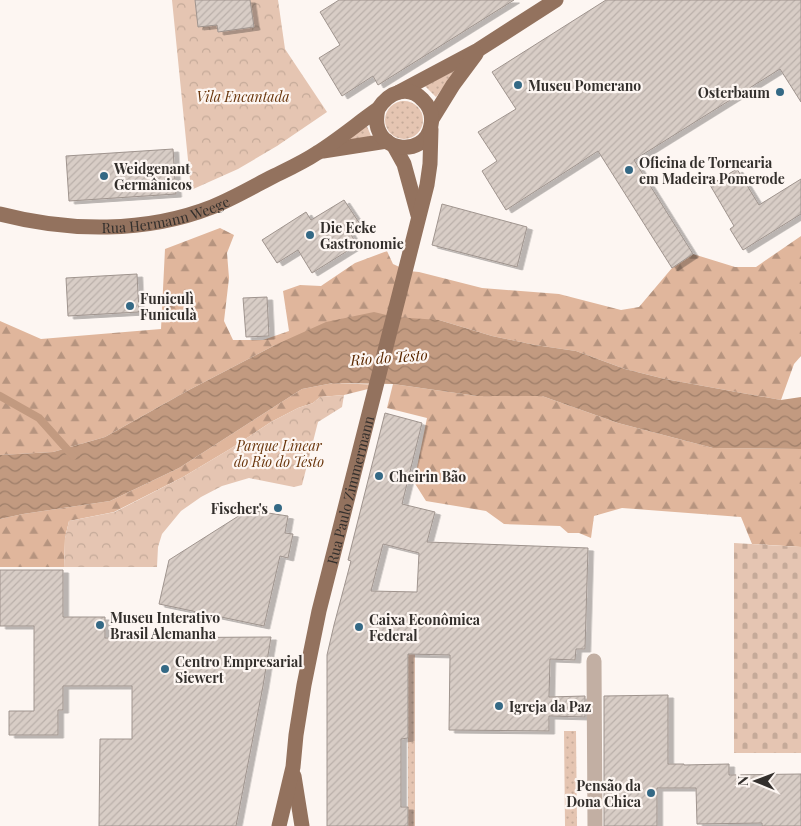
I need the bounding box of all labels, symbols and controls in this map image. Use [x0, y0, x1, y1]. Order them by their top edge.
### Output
place label: Museu Pomerano [528, 76, 641, 95]
marker: Museu Pomerano [512, 79, 524, 91]
place label: Osterbaum [698, 83, 770, 102]
marker: Osterbaum [774, 86, 786, 98]
park label: Vila Encantada [196, 87, 290, 106]
place label: Oficina de Tornearia em Madeira Pomerode [639, 153, 785, 188]
place label: Weidgenant Germânicos [113, 159, 192, 194]
marker: Oficina de Tornearia em Madeira Pomerode [623, 164, 635, 176]
marker: Weidgenant Germânicos [98, 170, 110, 182]
street label: Rua Hermann Weege [101, 191, 232, 237]
place label: Die Ecke Gastronomie [320, 218, 404, 253]
marker: Die Ecke Gastronomie [304, 229, 316, 241]
place label: Funiculì Funiculà [140, 289, 198, 324]
marker: Funiculì Funiculà [124, 300, 136, 312]
water label: Rio do Testo [349, 344, 428, 370]
street label: Rua Paulo Zimmermann [322, 413, 378, 566]
park label: Parque Linear do Rio do Testo [234, 436, 324, 471]
place label: Cheirin Bão [389, 467, 466, 486]
marker: Cheirin Bão [373, 470, 385, 482]
place label: Fischer's [211, 499, 268, 518]
marker: Fischer's [272, 502, 284, 514]
place label: Museu Interativo Brasil Alemanha [110, 608, 220, 643]
place label: Caixa Econômica Federal [369, 610, 481, 645]
marker: Museu Interativo Brasil Alemanha [94, 619, 106, 631]
marker: Caixa Econômica Federal [353, 621, 365, 633]
place label: Centro Empresarial Siewert [175, 652, 303, 687]
marker: Centro Empresarial Siewert [159, 663, 171, 675]
place label: Igreja da Paz [509, 697, 592, 716]
marker: Igreja da Paz [493, 700, 505, 712]
north arrow [731, 756, 781, 806]
place label: Pensão da Dona Chica [566, 776, 642, 811]
text: N [733, 776, 752, 786]
marker: Pensão da Dona Chica [645, 787, 657, 799]

